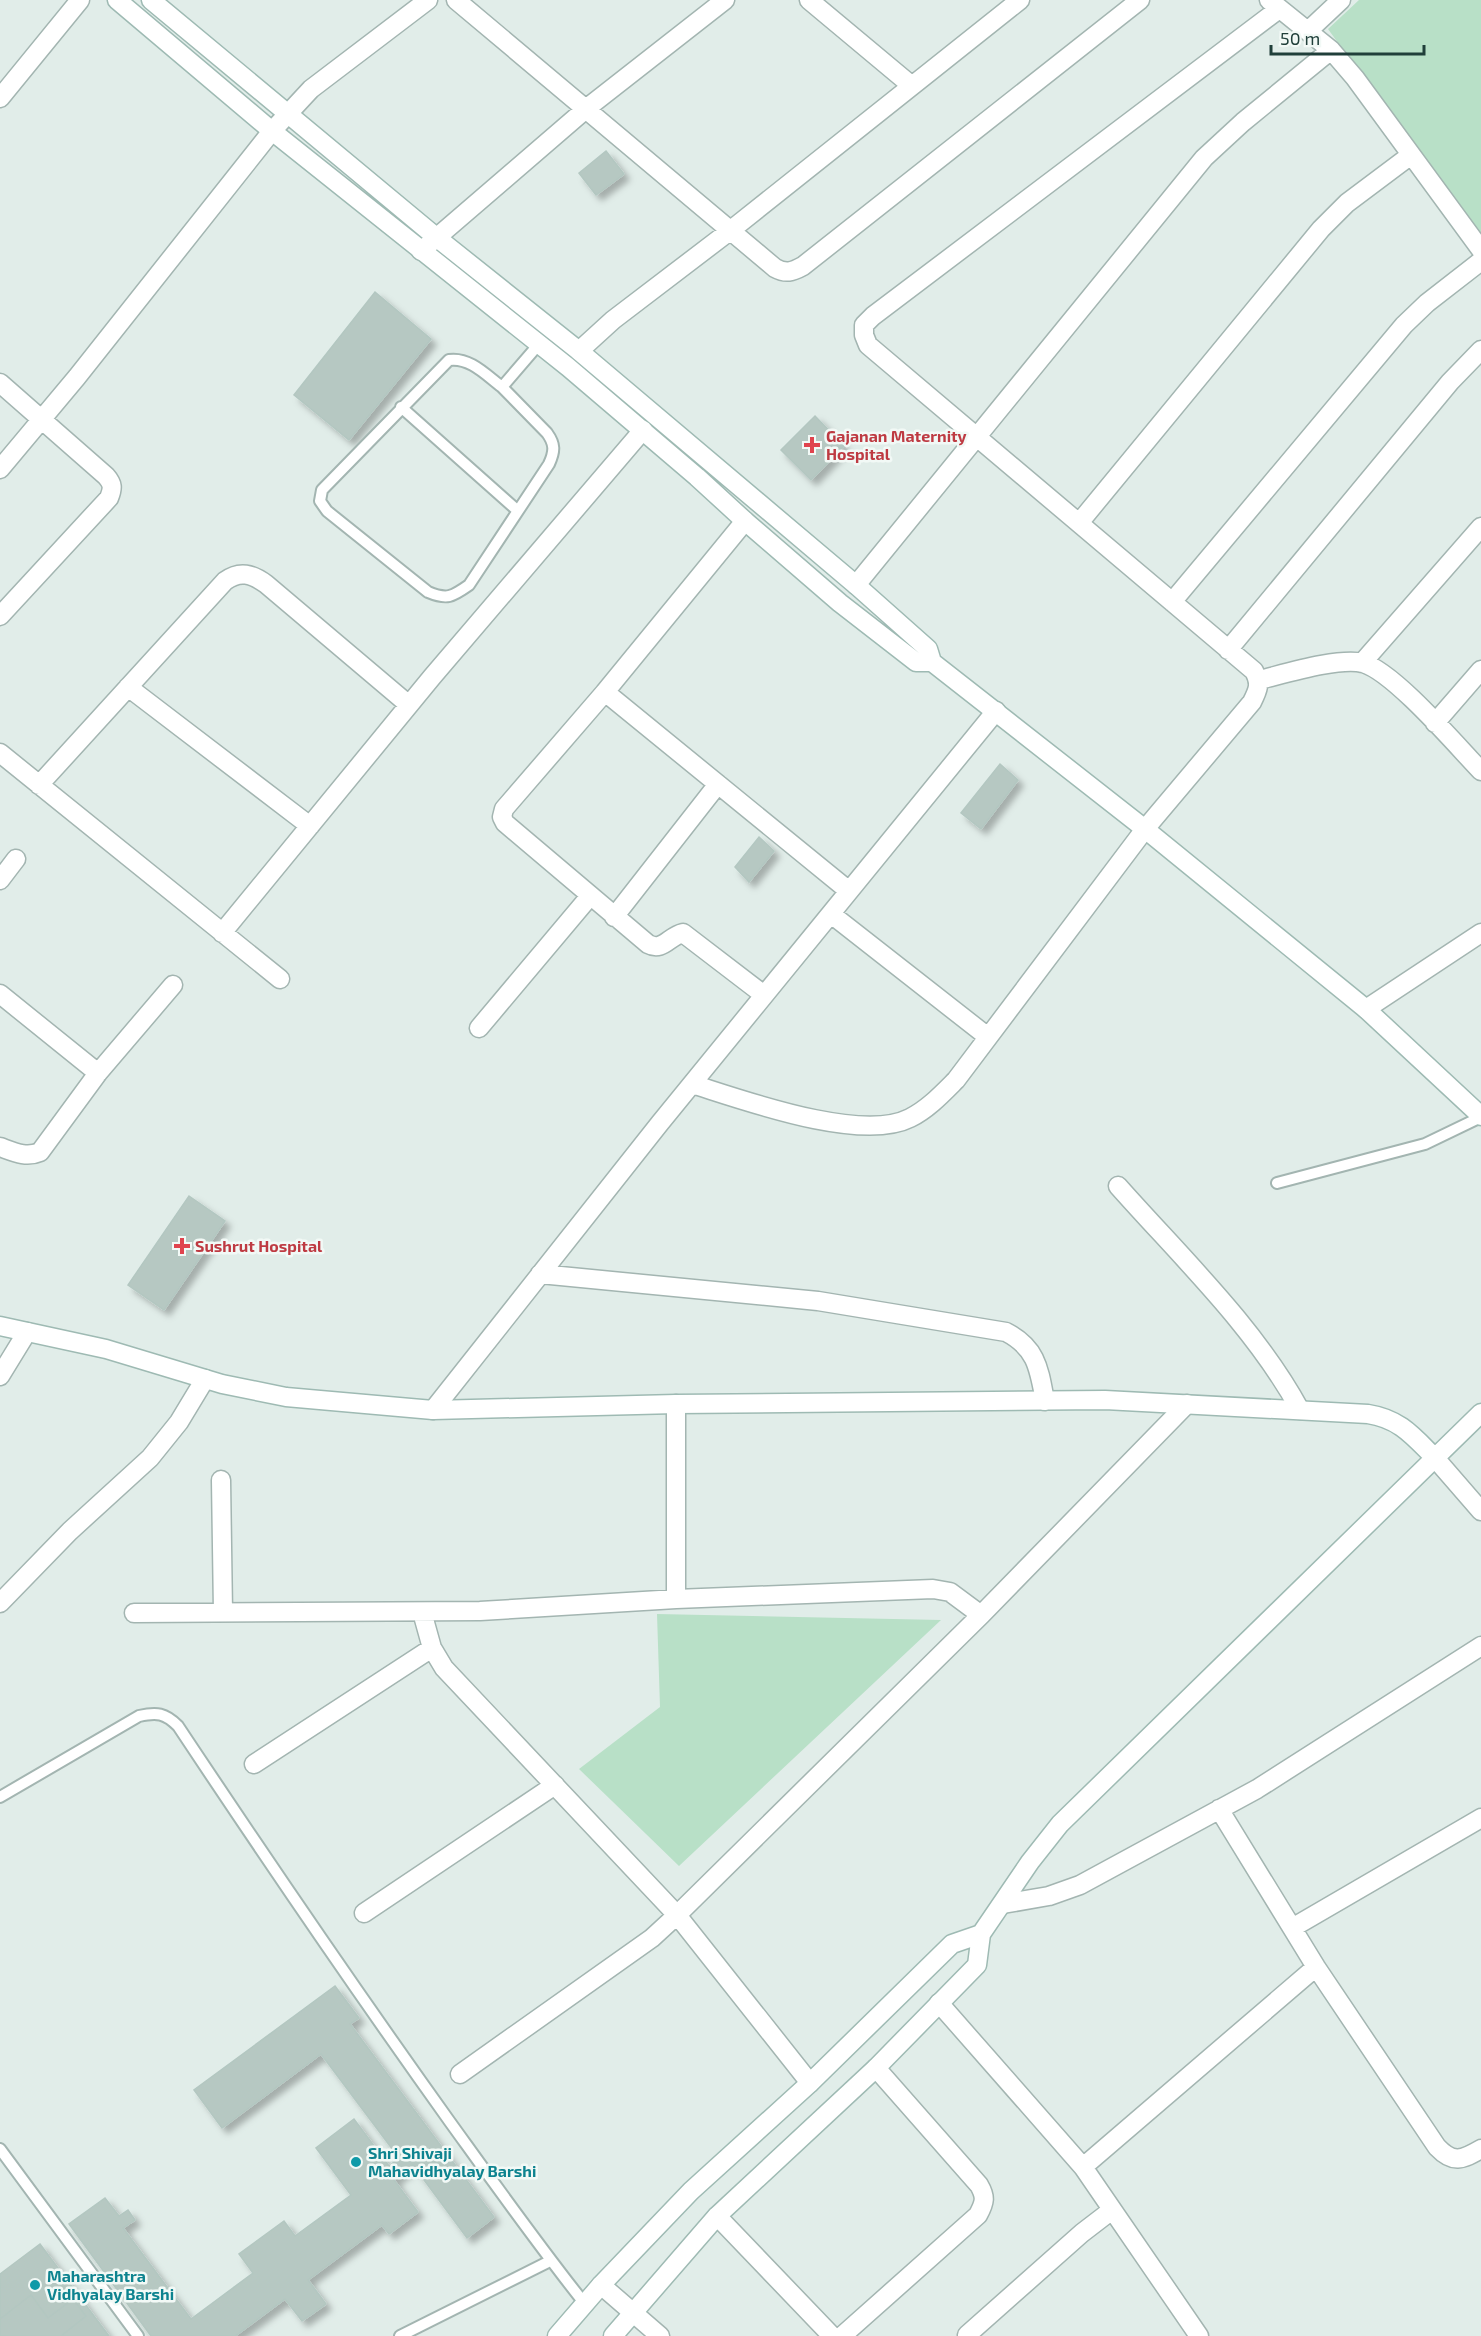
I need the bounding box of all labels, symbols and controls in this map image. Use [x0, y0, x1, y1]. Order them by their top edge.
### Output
scale bar [1271, 18, 1424, 56]
text: 50 m [1280, 27, 1320, 49]
place label: Gajanan Maternity Hospital [826, 426, 967, 463]
marker: Gajanan Maternity Hospital [803, 436, 821, 454]
place label: Sushrut Hospital [195, 1236, 323, 1255]
marker: Sushrut Hospital [173, 1237, 191, 1255]
place label: Shri Shivaji Mahavidhyalay Barshi [368, 2143, 536, 2181]
marker: Shri Shivaji Mahavidhyalay Barshi [349, 2155, 363, 2169]
place label: Maharashtra Vidhyalay Barshi [47, 2266, 174, 2304]
marker: Maharashtra Vidhyalay Barshi [28, 2278, 42, 2292]

